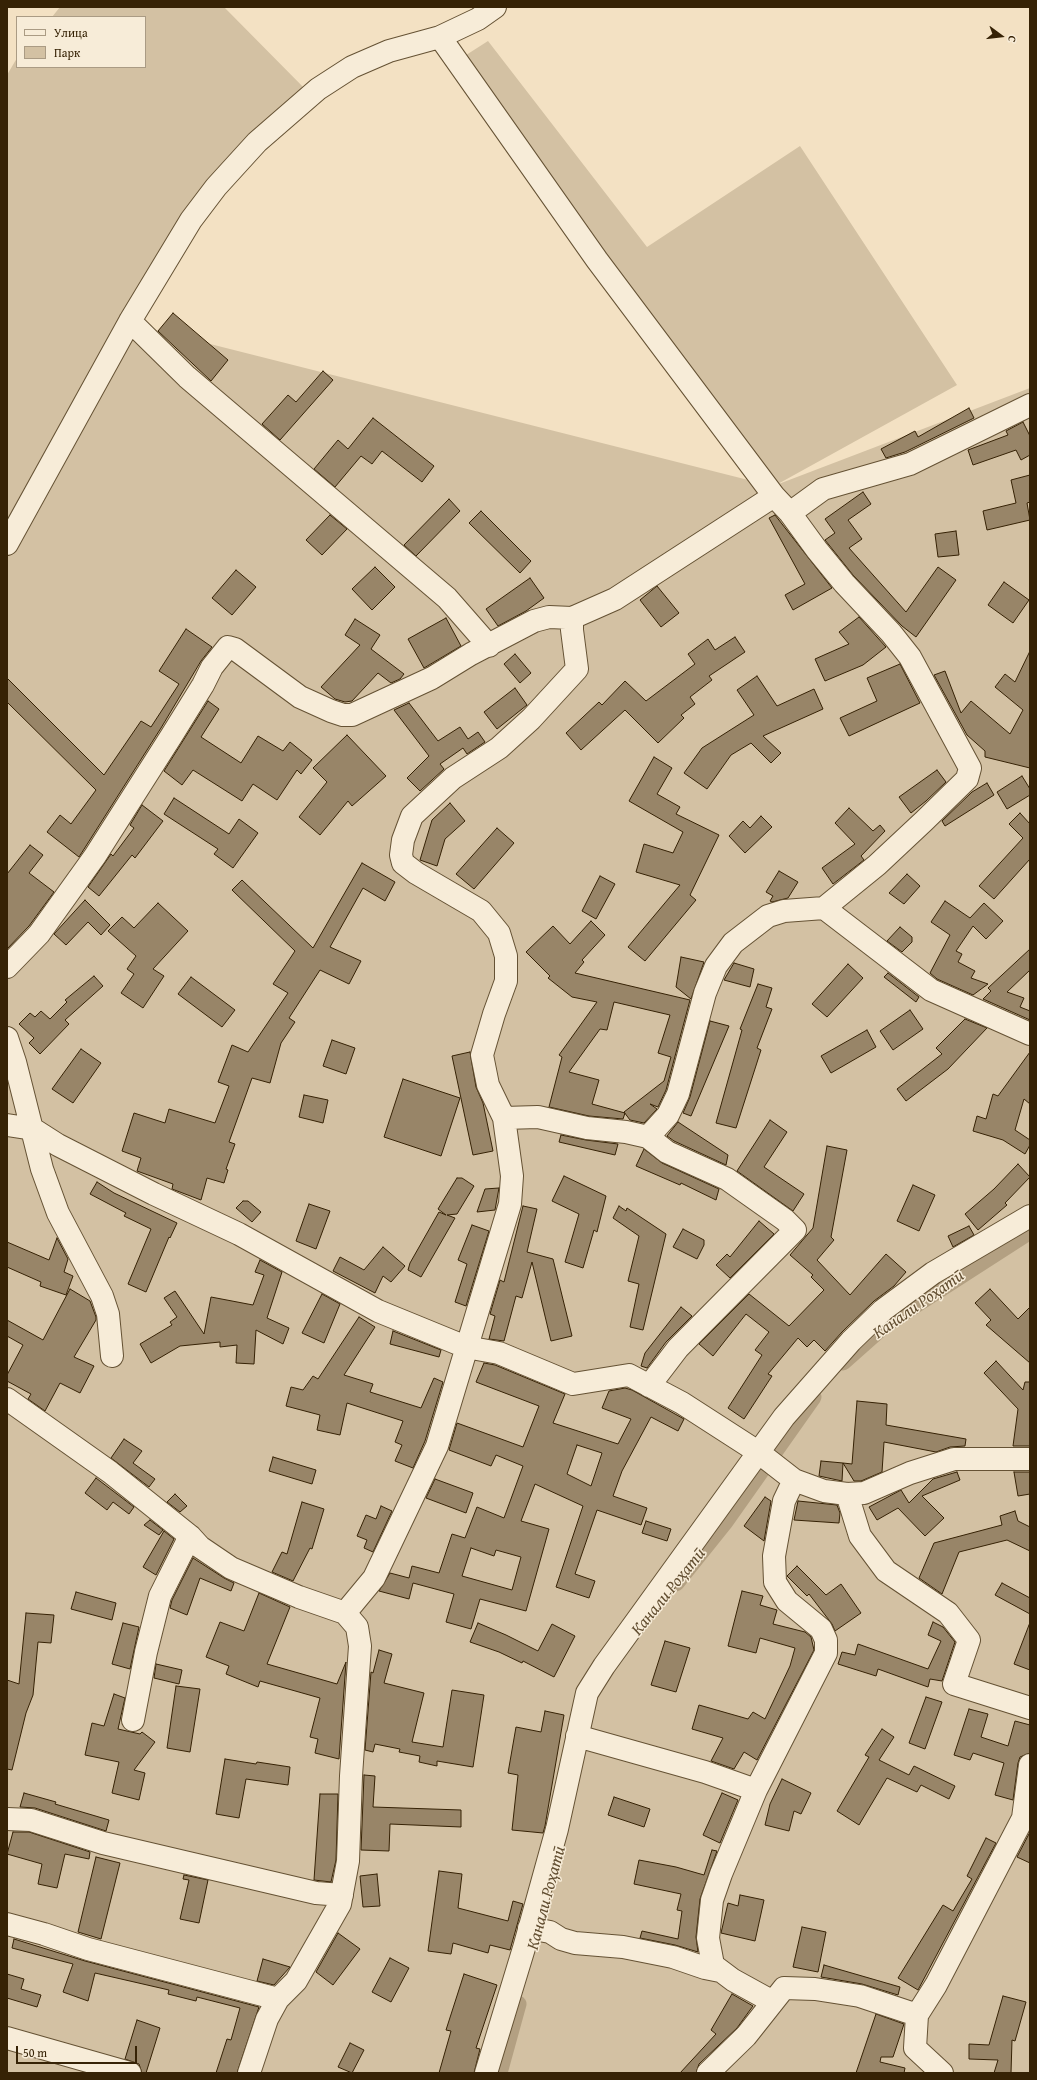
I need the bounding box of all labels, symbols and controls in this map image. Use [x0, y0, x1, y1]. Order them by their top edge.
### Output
legend [16, 16, 146, 68]
north arrow [981, 16, 1021, 56]
text: Улица [54, 24, 88, 41]
text: С [1004, 34, 1021, 44]
text: Парк [54, 44, 80, 61]
water label: Канали Роҳатӣ [869, 1266, 969, 1344]
water label: Канали Роҳатӣ [627, 1544, 711, 1640]
water label: Канали Роҳатӣ [523, 1844, 571, 1952]
scale bar [18, 2038, 139, 2064]
text: 50 m [23, 2044, 47, 2061]

